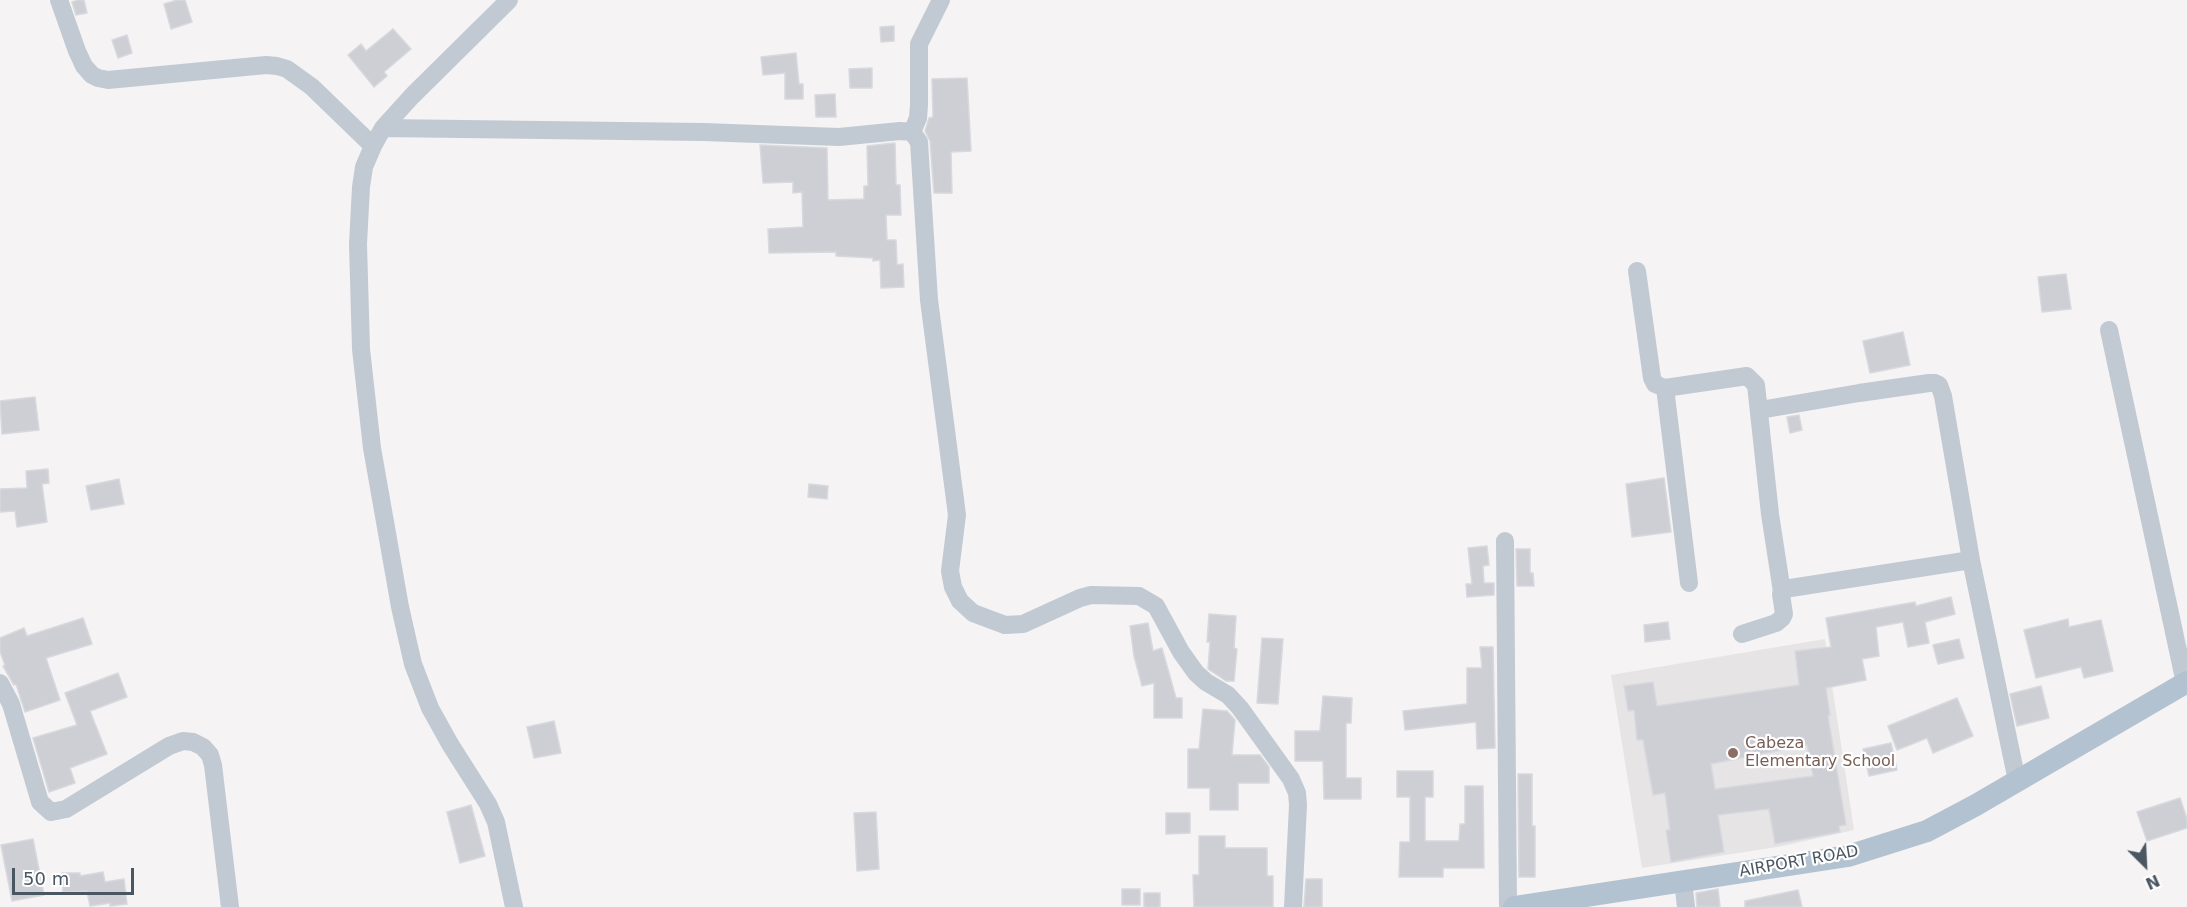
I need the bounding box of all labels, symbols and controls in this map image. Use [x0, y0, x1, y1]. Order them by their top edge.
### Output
place label: Cabeza Elementary School [1745, 734, 1895, 772]
marker: Cabeza Elementary School [1726, 746, 1740, 760]
north arrow [2115, 835, 2175, 895]
street label: AIRPORT ROAD [1738, 842, 1860, 882]
scale bar [15, 856, 136, 894]
text: 50 m [23, 868, 69, 889]
text: N [2143, 870, 2163, 893]

